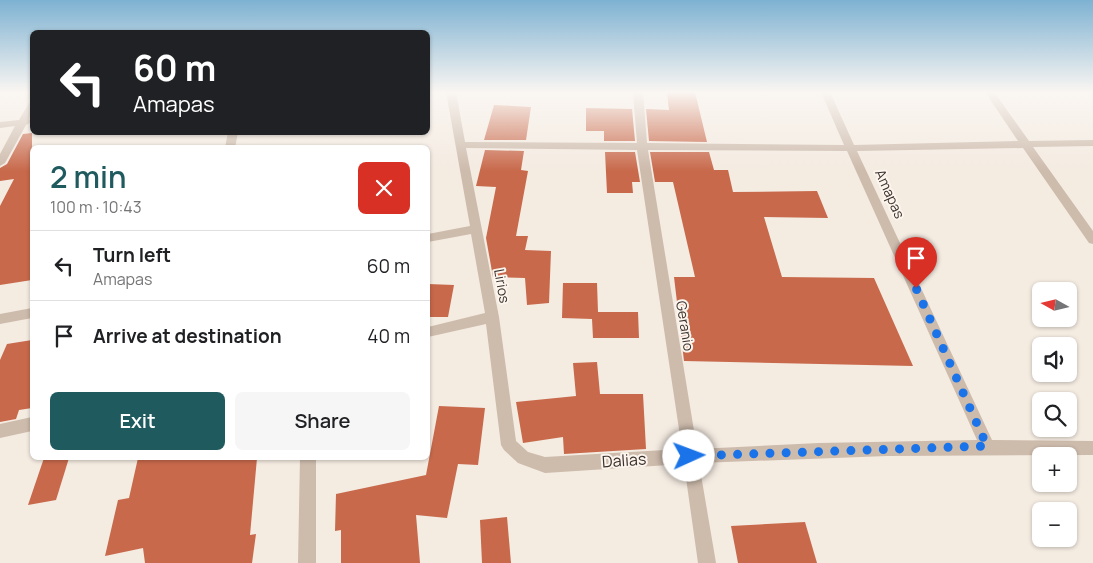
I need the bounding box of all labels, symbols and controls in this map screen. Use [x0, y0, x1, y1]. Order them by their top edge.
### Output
text: 60 m [133, 44, 216, 92]
icon: left [50, 50, 115, 115]
text: Amapas [133, 89, 215, 119]
text: 2 min [50, 156, 126, 197]
button: close [358, 162, 410, 214]
street label: Amapas [871, 166, 910, 221]
text: 100 m · 10:43 [50, 196, 142, 218]
pin [895, 237, 937, 288]
text: Turn left [93, 242, 171, 268]
icon: arrive [902, 244, 930, 272]
icon: left [50, 252, 78, 280]
text: 60 m [367, 253, 410, 279]
street label: Lirios [490, 267, 515, 304]
text: Amapas [93, 268, 152, 290]
north arrow [1032, 282, 1078, 328]
map controls [1032, 282, 1077, 547]
street label: Geranio [672, 300, 699, 352]
icon: arrive [50, 322, 78, 350]
text: Arrive at destination [93, 323, 282, 349]
text: 40 m [367, 323, 410, 349]
button: sound [1032, 337, 1077, 382]
button: Exit [50, 392, 225, 450]
button: Share [235, 392, 410, 450]
button: search [1032, 392, 1077, 437]
position arrow [662, 429, 714, 481]
street label: Dalias [601, 447, 647, 473]
button: + [1032, 447, 1077, 492]
button: − [1032, 502, 1077, 547]

